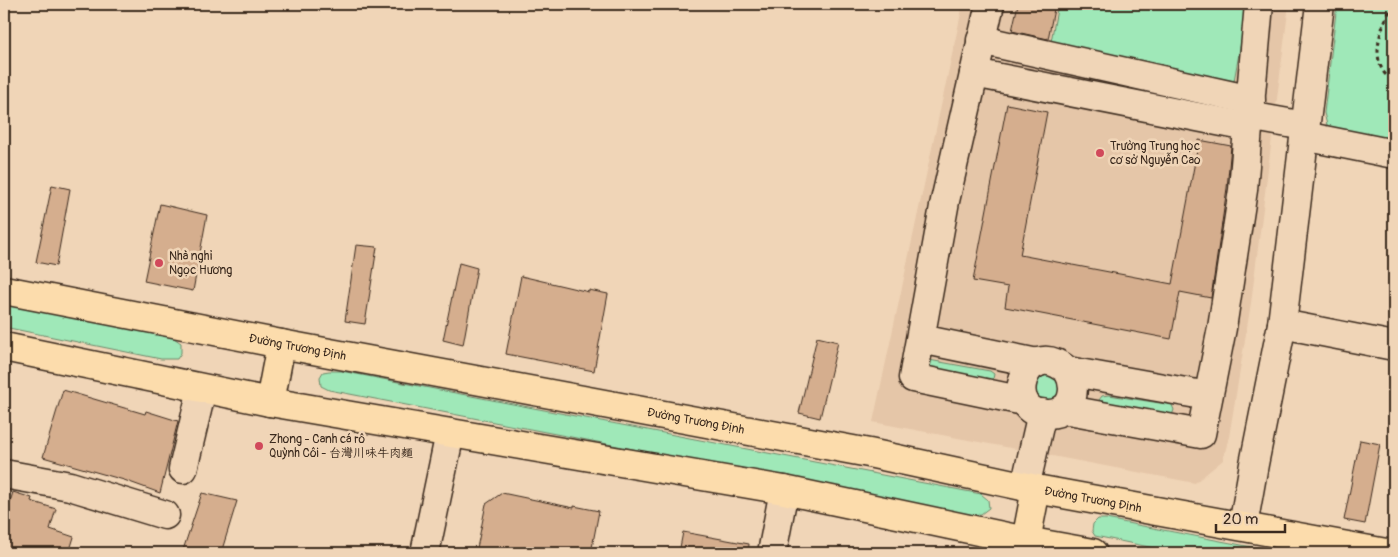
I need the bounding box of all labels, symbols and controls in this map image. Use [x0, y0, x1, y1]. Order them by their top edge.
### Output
place label: Trường Trung học cơ sở Nguyễn Cao [1110, 139, 1201, 168]
marker: Trường Trung học cơ sở Nguyễn Cao [1094, 147, 1106, 159]
place label: Nhà nghỉ Ngọc Hương [169, 249, 232, 278]
marker: Nhà nghỉ Ngọc Hương [153, 257, 165, 269]
street label: Đường Trương Định [247, 331, 348, 364]
street label: Đường Trương Định [646, 405, 746, 438]
place label: Zhong - Canh cá rô Quỳnh Côi - 台灣川味牛肉麵 [269, 432, 413, 461]
marker: Zhong - Canh cá rô Quỳnh Côi - 台灣川味牛肉麵 [253, 440, 265, 452]
street label: Đường Trương Định [1043, 484, 1143, 516]
scale bar [1216, 502, 1284, 534]
text: 20 m [1223, 510, 1258, 529]

